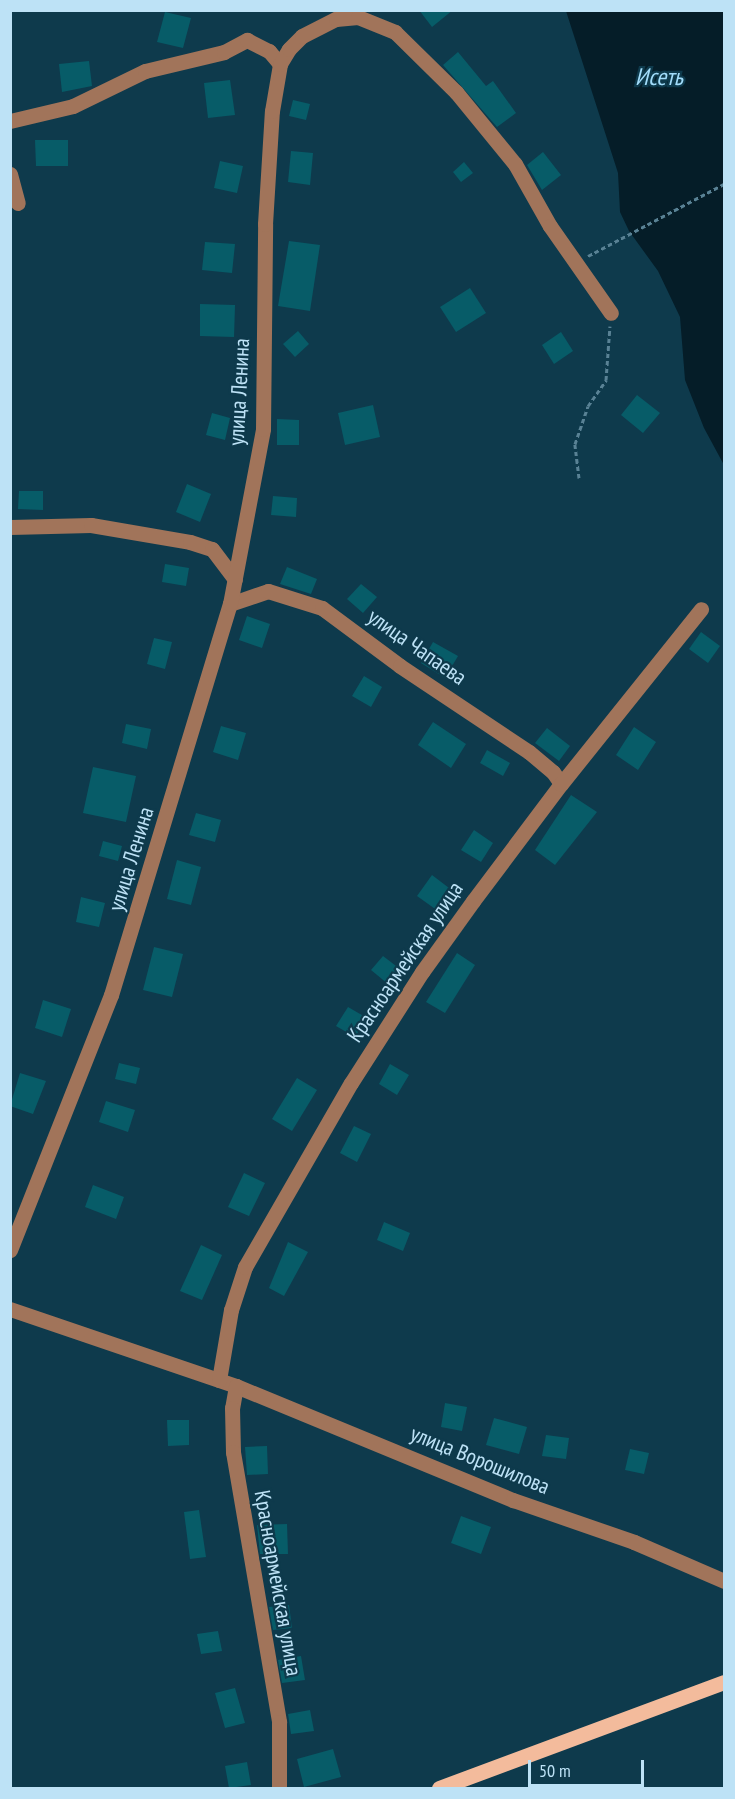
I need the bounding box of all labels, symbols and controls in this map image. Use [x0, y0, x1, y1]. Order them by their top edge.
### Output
water label: Исеть [635, 63, 683, 91]
street label: улица Ленина [223, 338, 255, 446]
street label: улица Чапаева [363, 603, 471, 691]
street label: улица Ленина [103, 804, 159, 914]
street label: Красноармейская улица [341, 877, 469, 1047]
street label: улица Ворошилова [407, 1420, 553, 1500]
street label: Красноармейская улица [249, 1488, 307, 1678]
scale bar [531, 1748, 646, 1786]
text: 50 m [539, 1759, 571, 1782]

